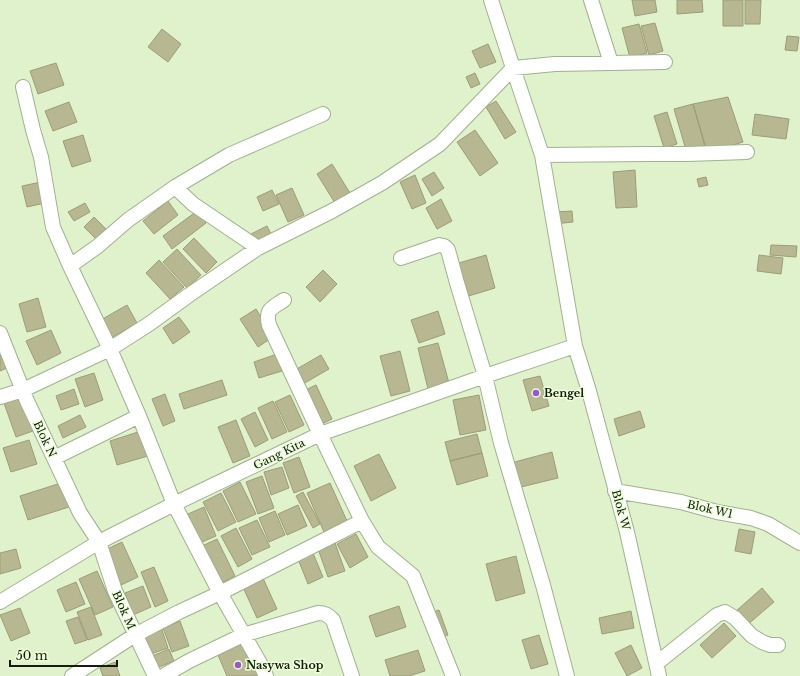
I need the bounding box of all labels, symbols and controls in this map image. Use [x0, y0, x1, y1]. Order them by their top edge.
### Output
place label: Bengel [544, 386, 584, 400]
marker: Bengel [531, 388, 541, 398]
street label: Blok N [30, 418, 60, 460]
street label: Gang Kita [251, 435, 308, 472]
street label: Blok W [609, 488, 633, 533]
street label: Blok W1 [686, 497, 734, 521]
street label: Blok M [109, 588, 139, 632]
scale bar [10, 642, 117, 668]
text: 50 m [16, 648, 48, 663]
place label: Nasywa Shop [246, 658, 324, 672]
marker: Nasywa Shop [233, 660, 243, 670]

